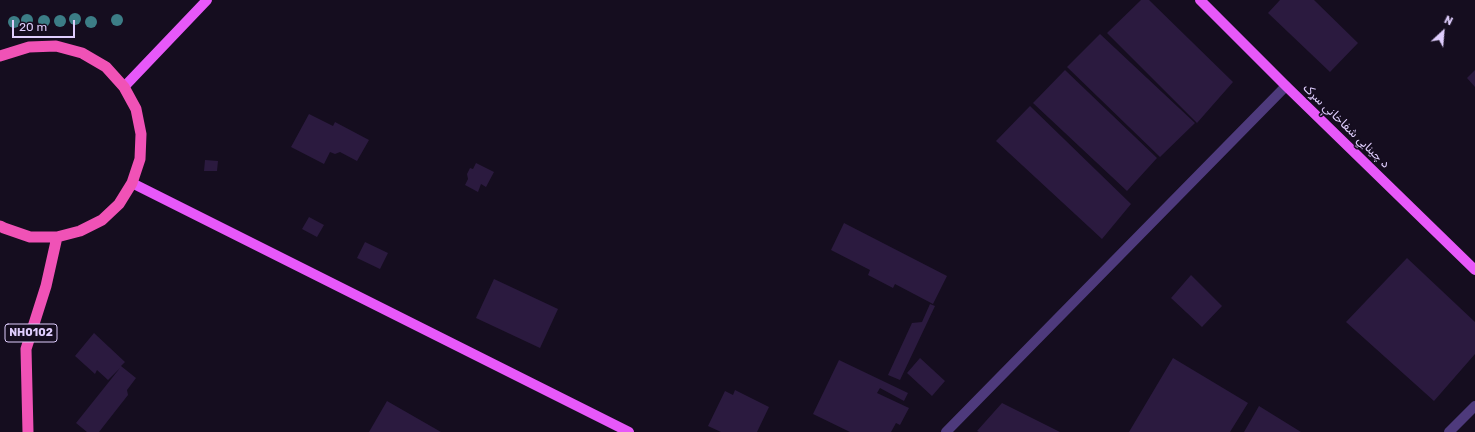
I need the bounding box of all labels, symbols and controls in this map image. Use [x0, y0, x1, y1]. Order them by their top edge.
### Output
scale bar [14, 12, 77, 38]
north arrow [1423, 12, 1463, 52]
text: N [1442, 13, 1455, 28]
text: 20 m [19, 20, 47, 34]
street label: د چينايي شفاخانې سړک [1300, 81, 1392, 171]
road number: NH0102 [5, 324, 57, 342]

